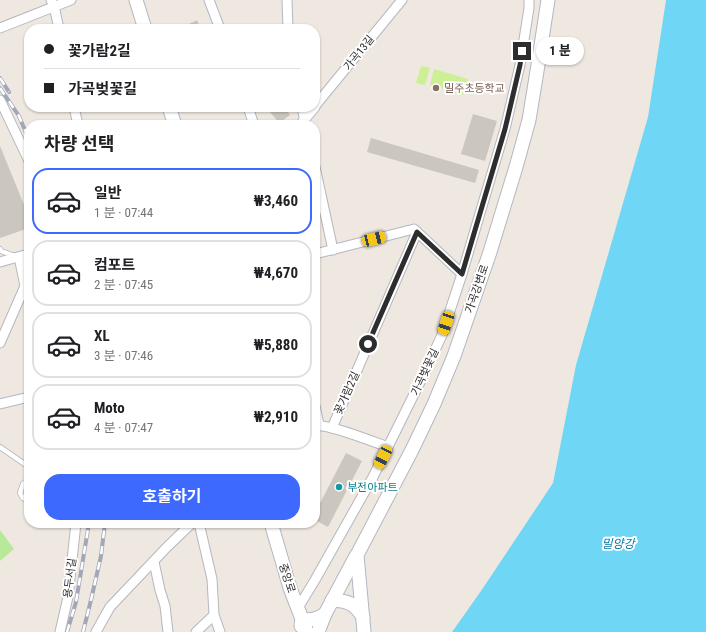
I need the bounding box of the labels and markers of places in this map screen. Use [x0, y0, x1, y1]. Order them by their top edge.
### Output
place label: 밀주초등학교 [444, 82, 505, 95]
marker: 밀주초등학교 [431, 83, 441, 93]
place label: 부전아파트 [347, 481, 398, 494]
marker: 부전아파트 [334, 482, 344, 492]

